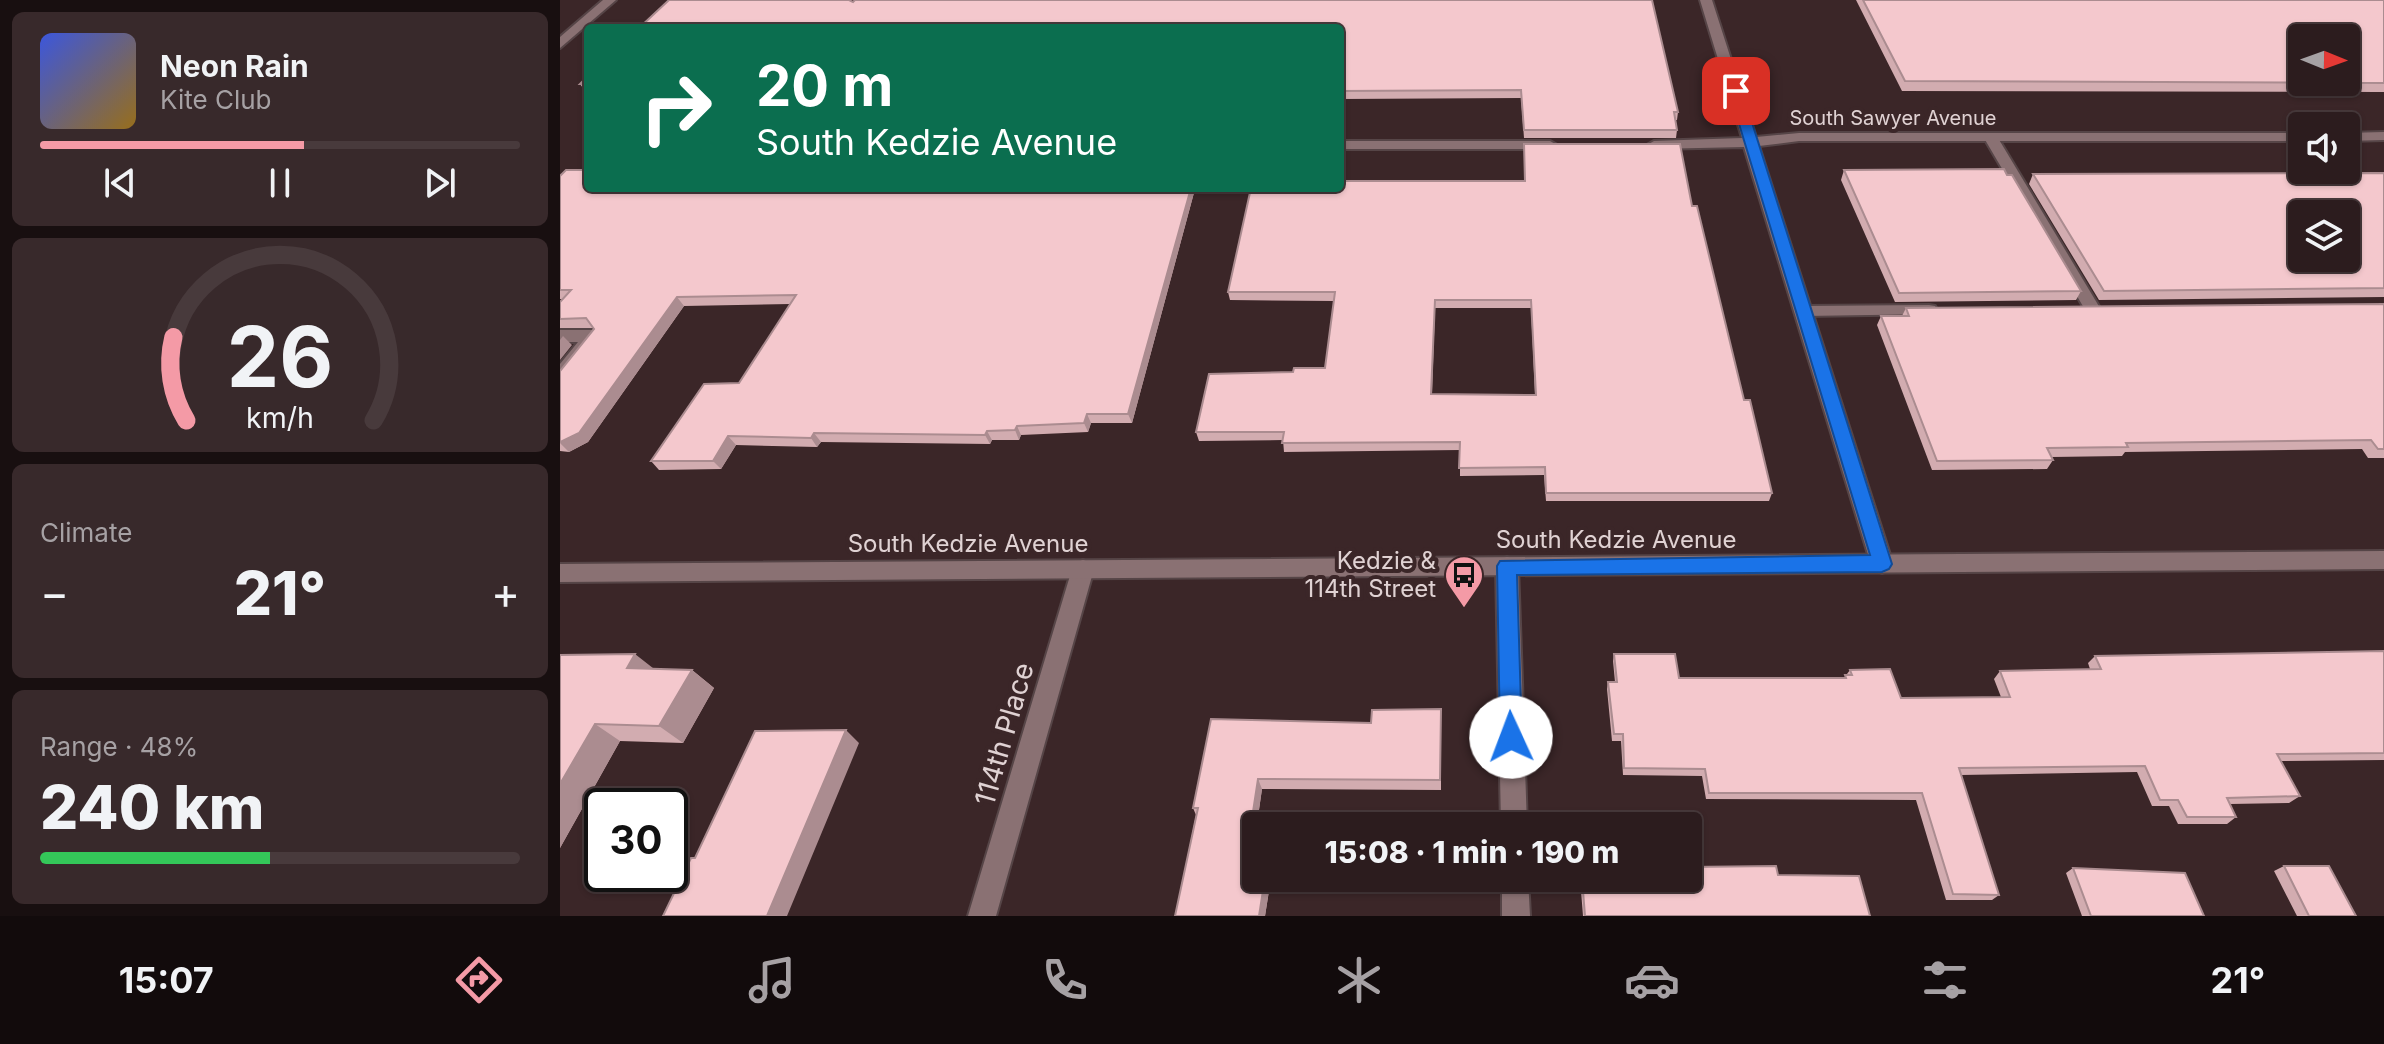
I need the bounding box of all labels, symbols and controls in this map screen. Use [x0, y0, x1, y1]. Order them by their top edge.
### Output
north arrow [2288, 24, 2360, 96]
map controls [2288, 24, 2360, 272]
text: Neon Rain [160, 48, 309, 84]
text: 20 m [756, 52, 893, 120]
icon: right [624, 56, 728, 160]
pin [1702, 57, 1770, 125]
icon: arrive [1714, 69, 1758, 113]
text: Kite Club [160, 84, 271, 115]
street label: South Sawyer Avenue [1790, 106, 1997, 130]
button: sound [2288, 112, 2360, 184]
text: South Kedzie Avenue [756, 120, 1117, 164]
icon: previous [98, 161, 142, 205]
icon: pause [258, 161, 302, 205]
icon: next [418, 161, 462, 205]
button: layers [2288, 200, 2360, 272]
text: 26 [227, 306, 333, 407]
text: km/h [246, 400, 314, 435]
text: Climate [40, 517, 132, 548]
street label: South Kedzie Avenue [1496, 525, 1736, 554]
street label: South Kedzie Avenue [848, 529, 1088, 558]
place label: Kedzie & 114th Street [1304, 546, 1437, 603]
bus stop icon: Kedzie & 114th Street [1443, 554, 1485, 609]
text: 21° [234, 557, 326, 629]
text: − [40, 566, 69, 620]
text: + [491, 566, 520, 620]
street label: 114th Place [967, 659, 1041, 809]
position arrow [1469, 695, 1553, 779]
text: Range · 48% [40, 731, 198, 762]
text: 240 km [40, 771, 264, 843]
speed limit sign: 30 [584, 788, 688, 892]
text: 15:08 · 1 min · 190 m [1325, 834, 1619, 870]
icon: directions [451, 952, 507, 1008]
icon: music [744, 952, 800, 1008]
icon: phone [1037, 952, 1093, 1008]
icon: climate [1331, 952, 1387, 1008]
icon: car [1624, 952, 1680, 1008]
icon: filters [1917, 952, 1973, 1008]
text: 15:07 [119, 958, 214, 1002]
text: 21° [2211, 958, 2265, 1002]

